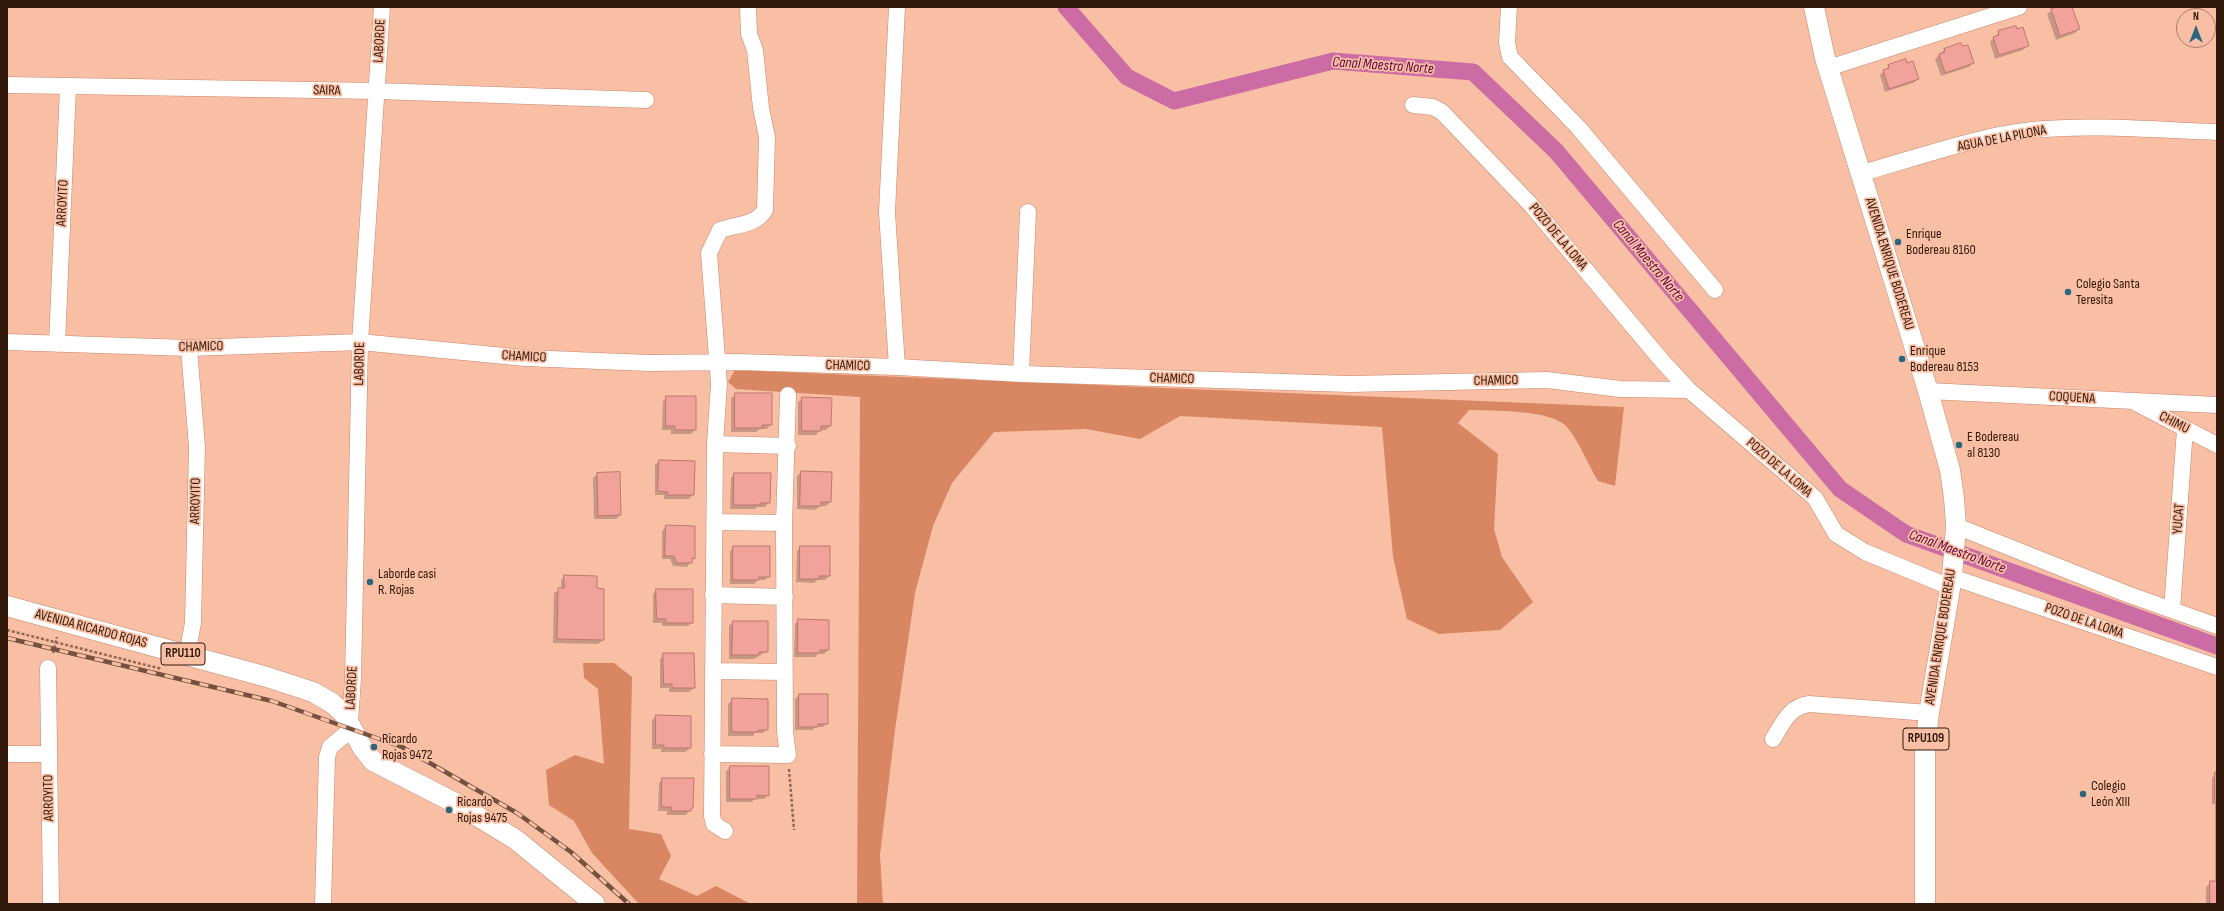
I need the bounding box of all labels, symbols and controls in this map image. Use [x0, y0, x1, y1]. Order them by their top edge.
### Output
north arrow [2176, 8, 2216, 48]
text: N [2193, 10, 2199, 23]
street label: LABORDE [370, 19, 390, 63]
water label: Canal Maestro Norte [1332, 53, 1434, 79]
street label: SAIRA [313, 82, 341, 100]
street label: AGUA DE LA PILONA [1956, 122, 2048, 156]
street label: ARROYITO [53, 179, 73, 227]
street label: AVENIDA ENRIQUE BODEREAU [1861, 196, 1917, 332]
street label: POZO DE LA LOMA [1525, 200, 1591, 274]
water label: Canal Maestro Norte [1608, 216, 1688, 306]
place label: Enrique Bodereau 8160 [1906, 226, 1976, 258]
marker: Enrique Bodereau 8160 [1893, 237, 1903, 247]
place label: Colegio Santa Teresita [2076, 276, 2140, 308]
marker: Colegio Santa Teresita [2063, 287, 2073, 297]
street label: CHAMICO [179, 338, 223, 356]
street label: LABORDE [351, 342, 369, 386]
place label: Enrique Bodereau 8153 [1910, 343, 1979, 376]
street label: CHAMICO [501, 347, 547, 367]
marker: Enrique Bodereau 8153 [1897, 354, 1907, 364]
street label: CHAMICO [826, 357, 870, 375]
street label: CHAMICO [1149, 370, 1195, 388]
street label: CHAMICO [1474, 372, 1518, 390]
street label: COQUENA [2048, 388, 2096, 408]
street label: CHIMU [2156, 408, 2192, 438]
place label: E Bodereau al 8130 [1967, 429, 2019, 462]
street label: POZO DE LA LOMA [1743, 435, 1815, 501]
marker: E Bodereau al 8130 [1954, 440, 1964, 450]
street label: ARROYITO [187, 478, 205, 524]
street label: YUCAT [2170, 503, 2188, 535]
water label: Canal Maestro Norte [1906, 526, 2008, 578]
place label: Laborde casi R. Rojas [378, 566, 436, 598]
street label: AVENIDA ENRIQUE BODEREAU [1922, 568, 1960, 706]
marker: Laborde casi R. Rojas [365, 577, 375, 587]
street label: POZO DE LA LOMA [2042, 600, 2126, 642]
street label: AVENIDA RICARDO ROJAS [33, 606, 149, 652]
road number: RPU110 [161, 643, 205, 665]
street label: LABORDE [342, 666, 362, 710]
road number: RPU109 [1903, 728, 1949, 750]
place label: Ricardo Rojas 9472 [382, 731, 433, 764]
marker: Ricardo Rojas 9472 [369, 742, 379, 752]
street label: ARROYITO [40, 775, 58, 821]
place label: Colegio León XIII [2091, 778, 2130, 810]
marker: Colegio León XIII [2078, 789, 2088, 799]
place label: Ricardo Rojas 9475 [457, 794, 507, 826]
marker: Ricardo Rojas 9475 [444, 805, 454, 815]

